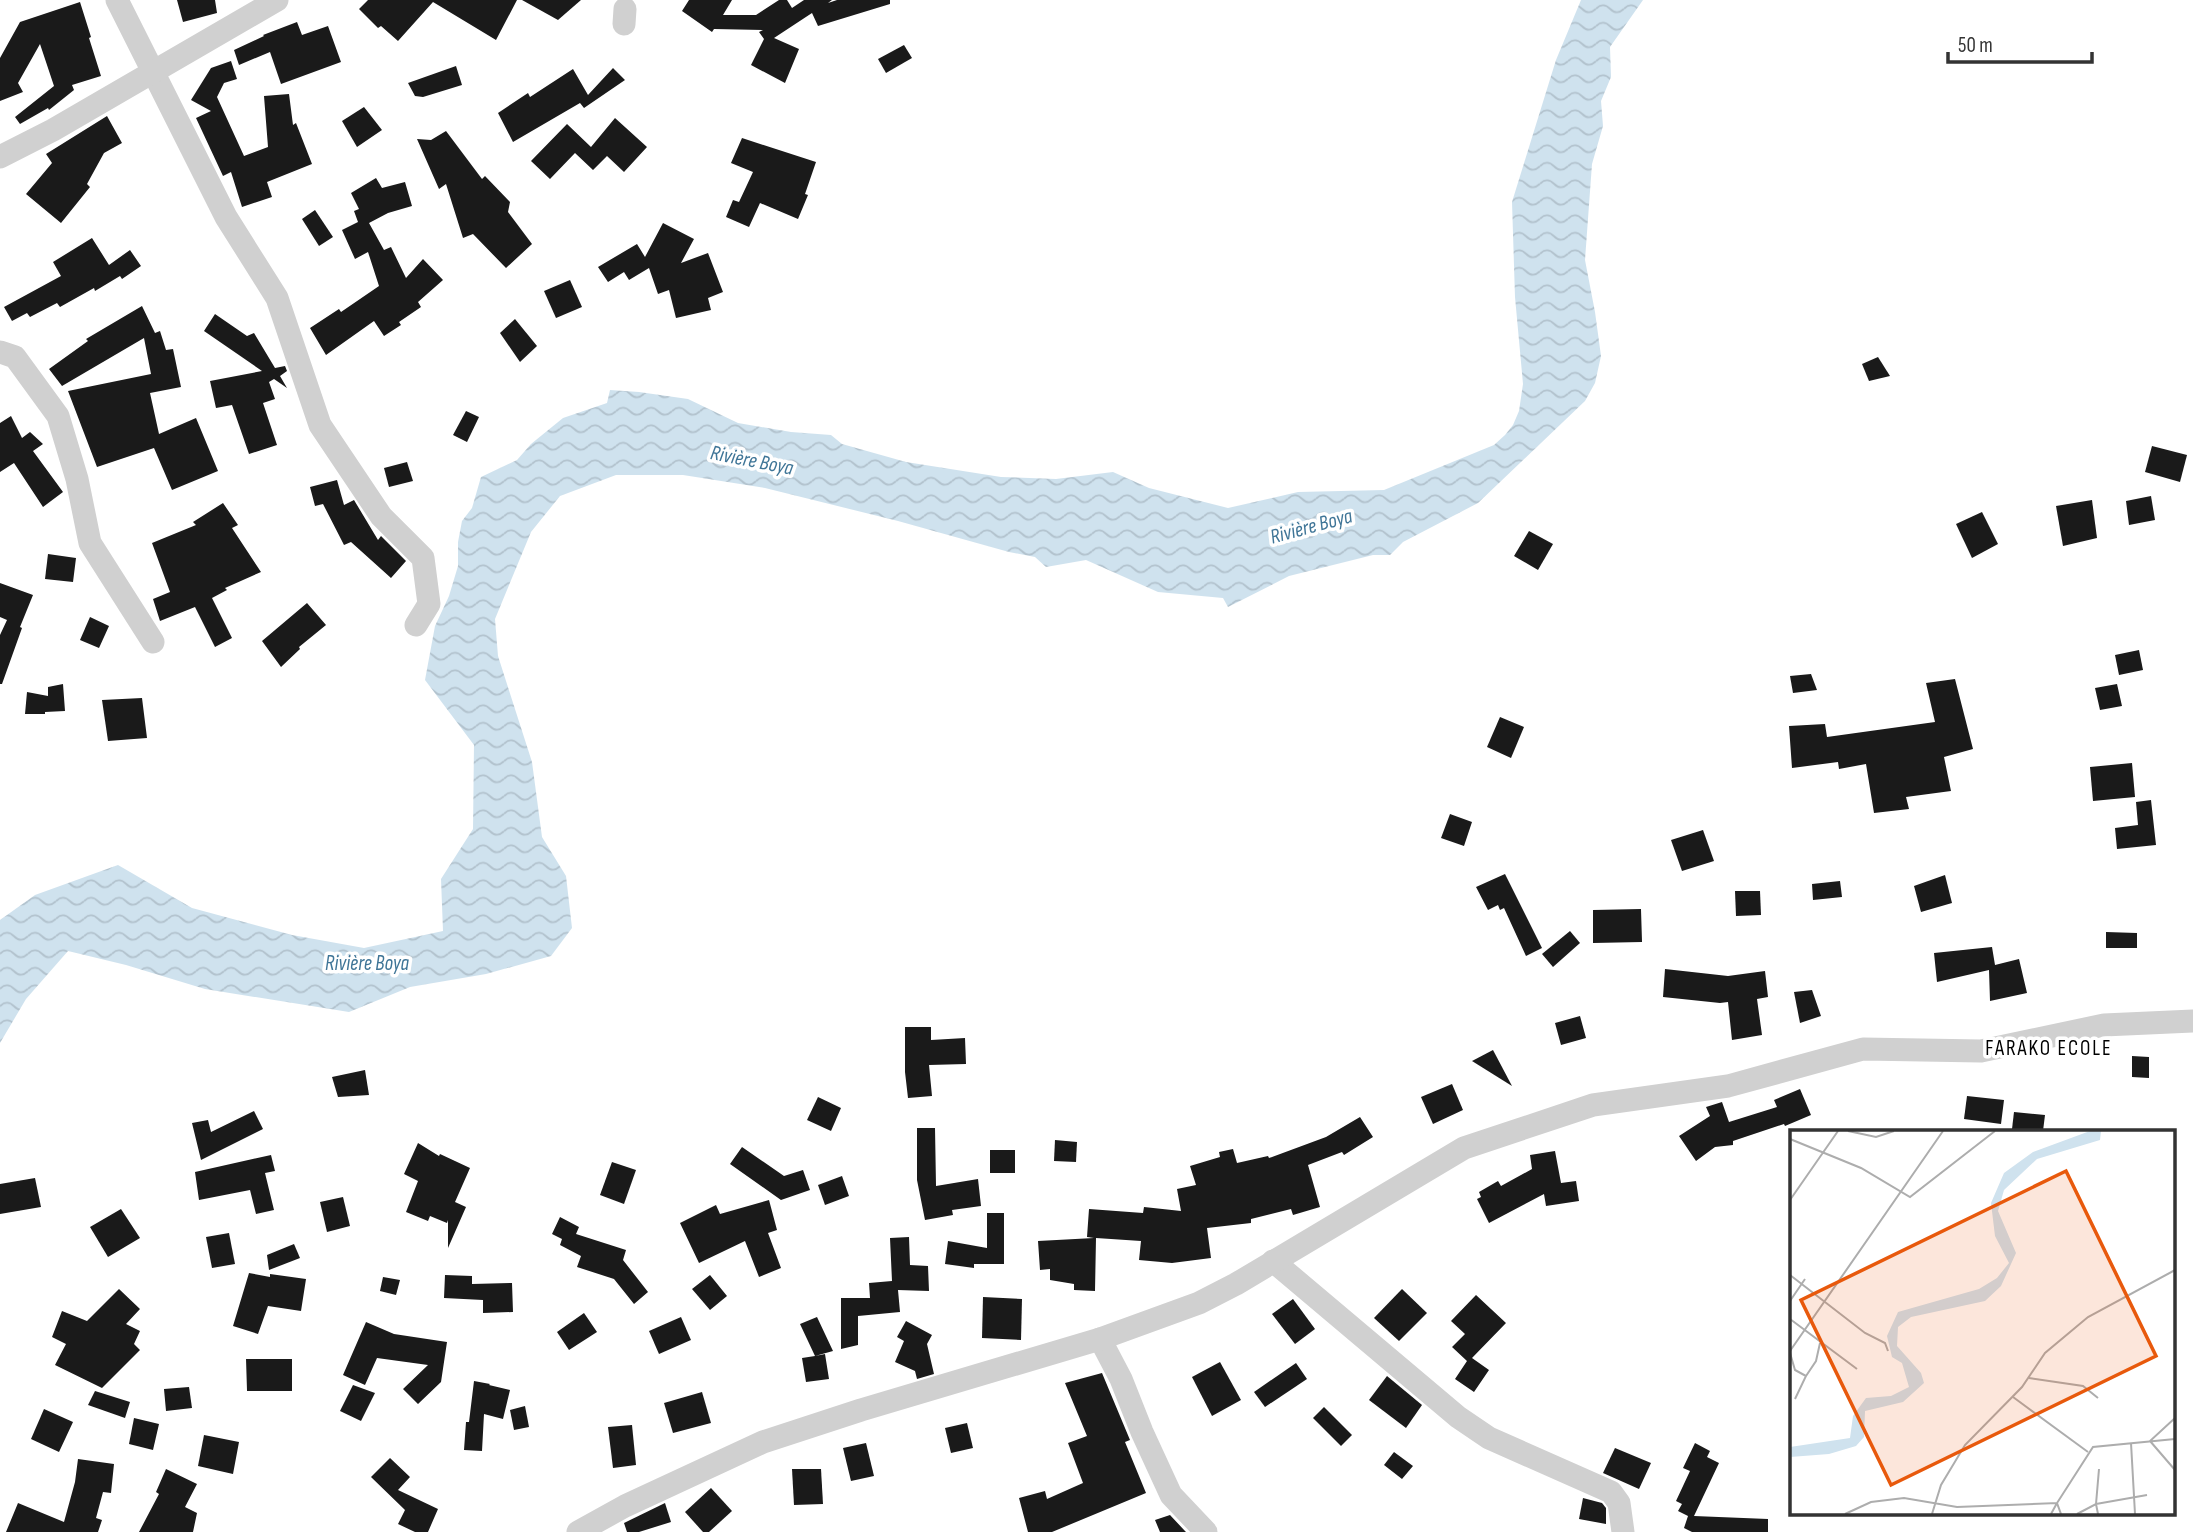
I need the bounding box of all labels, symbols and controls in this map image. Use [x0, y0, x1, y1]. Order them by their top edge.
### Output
scale bar [1948, 21, 2092, 65]
text: 50 m [1958, 33, 1993, 58]
water label: Rivière Boya [708, 440, 796, 481]
water label: Rivière Boya [1267, 503, 1355, 549]
water label: Rivière Boya [325, 951, 410, 976]
district label: FARAKO ECOLE [1985, 1036, 2113, 1061]
inset map [1790, 1130, 2176, 1514]

